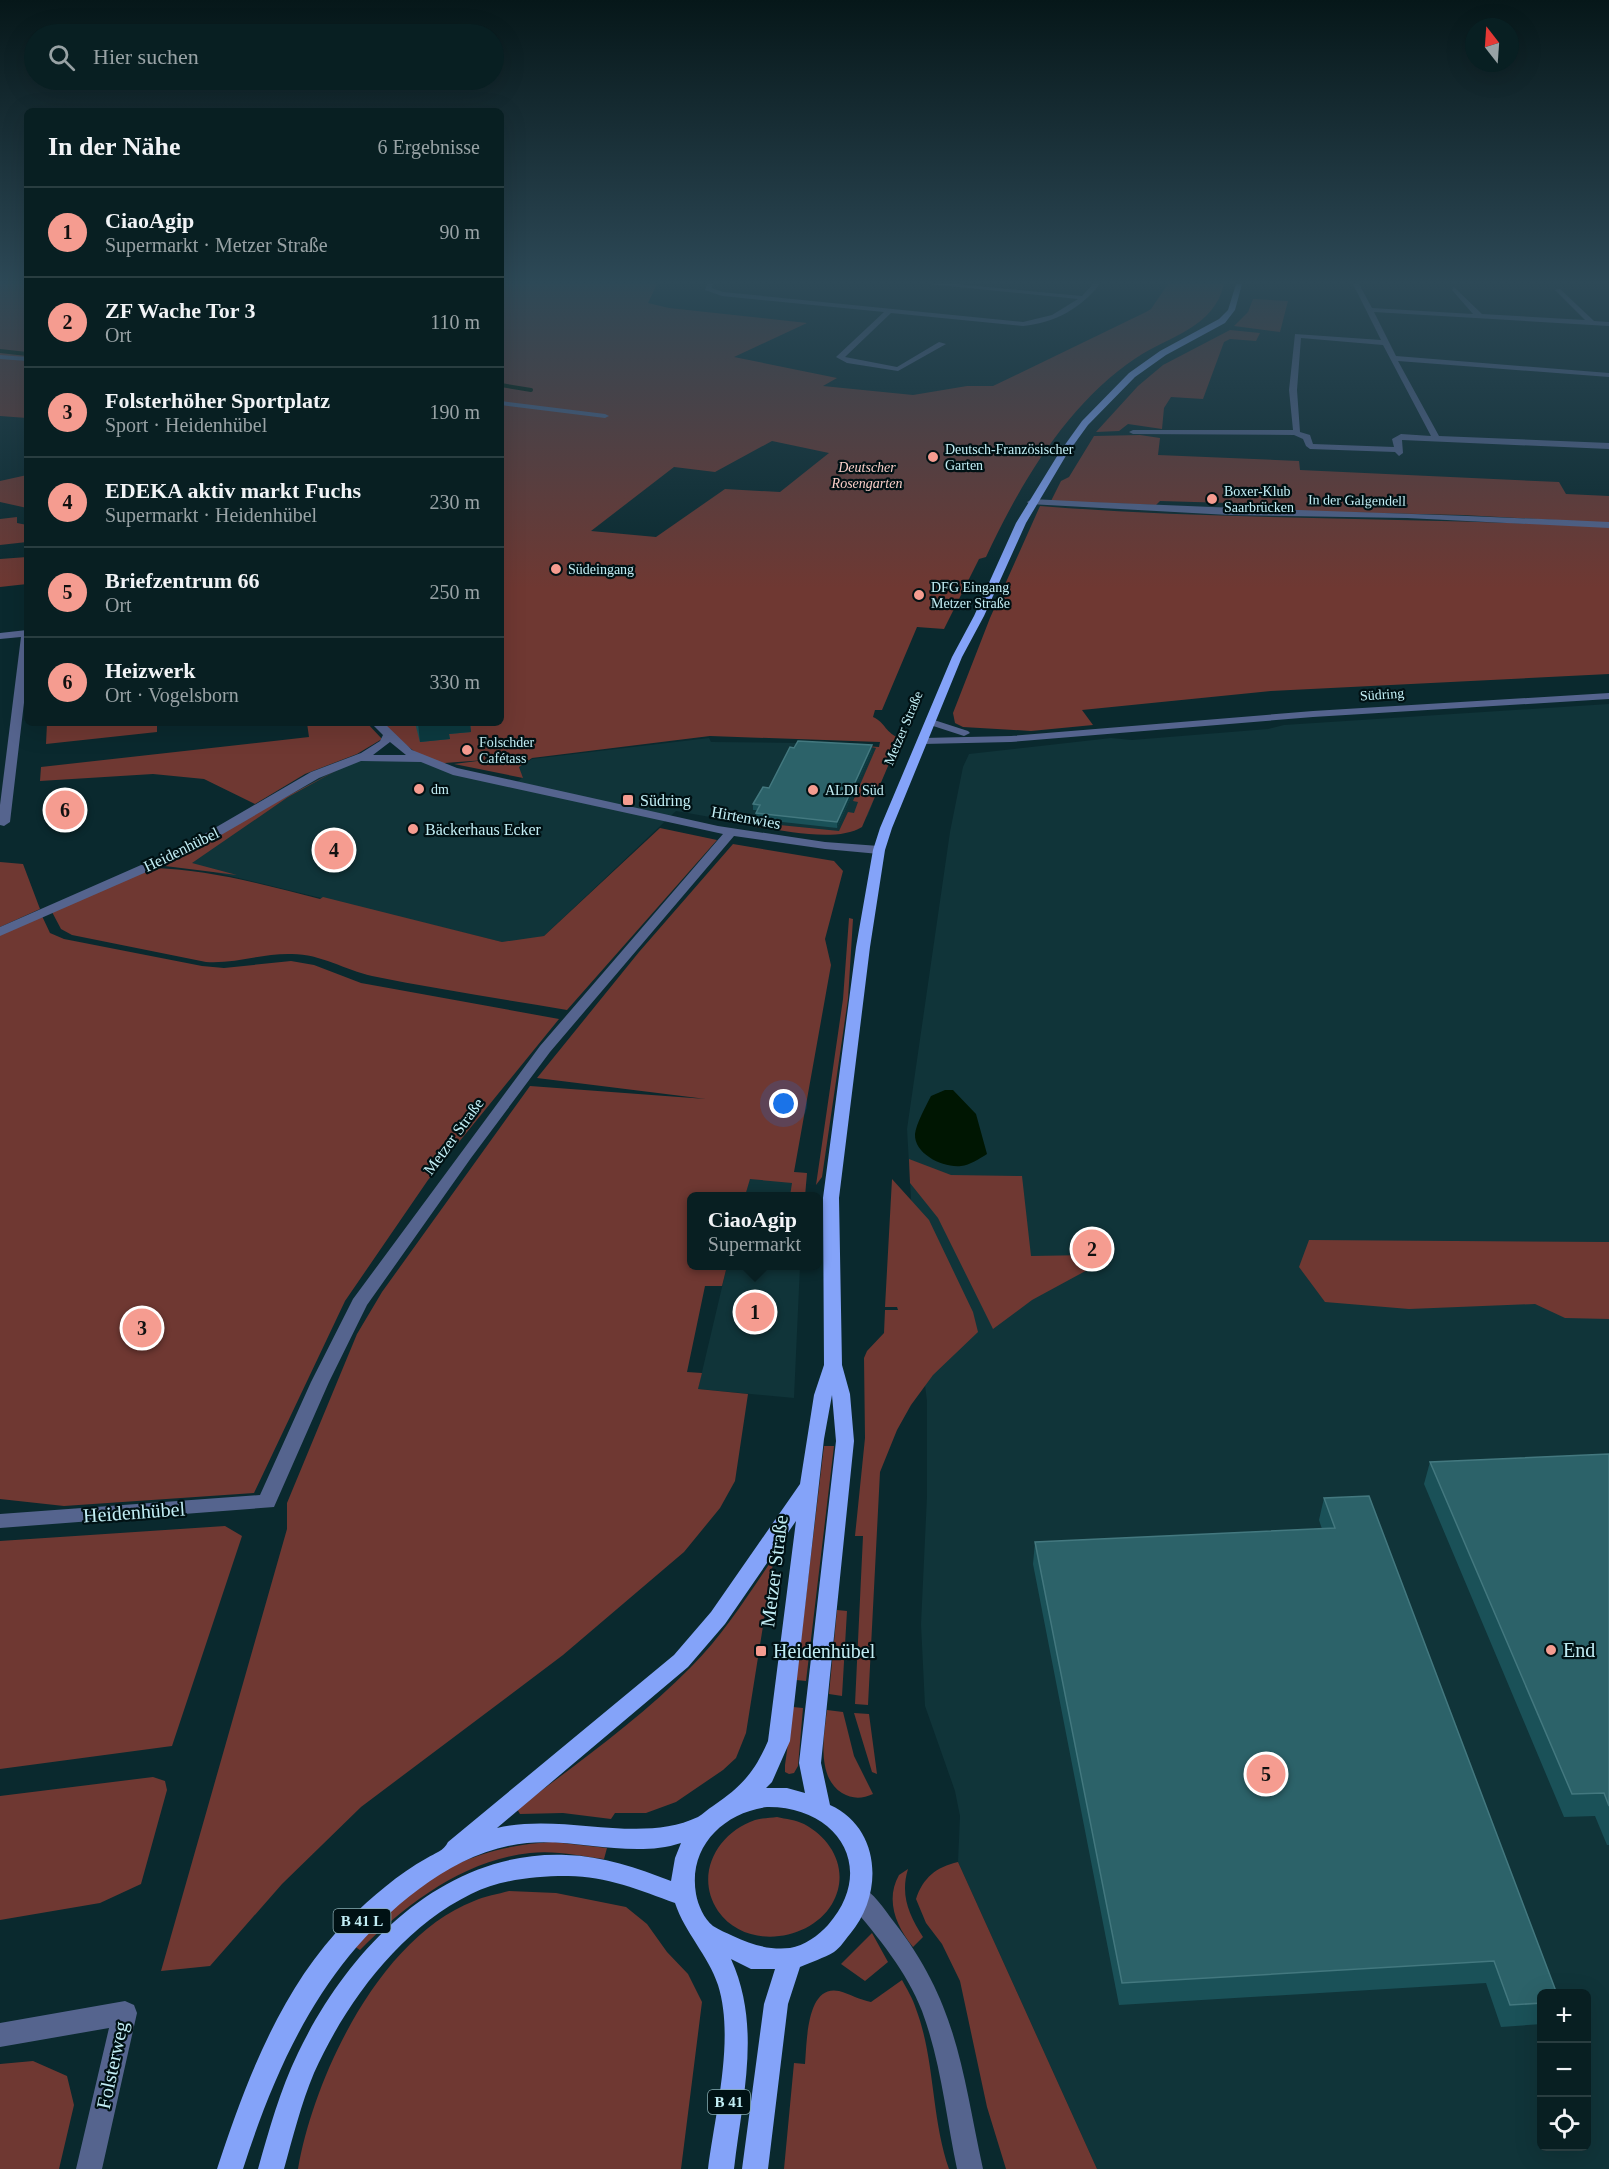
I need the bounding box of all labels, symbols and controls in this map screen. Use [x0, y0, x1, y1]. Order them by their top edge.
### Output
north arrow [1465, 18, 1519, 72]
search box [24, 24, 504, 90]
icon: search [45, 41, 78, 74]
text: Hier suchen [93, 44, 199, 69]
text: In der Nähe [48, 132, 180, 161]
text: 6 Ergebnisse [378, 136, 480, 158]
text: CiaoAgip [105, 208, 194, 233]
text: 1 [63, 221, 73, 243]
text: 90 m [439, 221, 480, 243]
text: Supermarkt · Metzer Straße [105, 234, 328, 256]
text: ZF Wache Tor 3 [105, 298, 256, 323]
text: 2 [63, 311, 73, 333]
text: 110 m [430, 311, 480, 333]
text: Ort [105, 324, 132, 346]
text: Folsterhöher Sportplatz [105, 388, 330, 413]
text: 3 [63, 401, 73, 423]
text: 190 m [429, 401, 480, 423]
text: Sport · Heidenhübel [105, 414, 267, 436]
place label: Deutsch-Französischer Garten [945, 442, 1074, 473]
marker: Deutsch-Französischer Garten [926, 450, 940, 464]
park label: Deutscher Rosengarten [831, 460, 902, 491]
text: EDEKA aktiv markt Fuchs [105, 478, 361, 503]
place label: Boxer-Klub Saarbrücken [1224, 484, 1294, 515]
text: 4 [63, 491, 73, 513]
text: 230 m [429, 491, 480, 513]
marker: Boxer-Klub Saarbrücken [1205, 492, 1219, 506]
street label: In der Galgendell [1308, 492, 1406, 509]
text: Supermarkt · Heidenhübel [105, 504, 317, 526]
marker: Südeingang [549, 562, 563, 576]
place label: Südeingang [568, 562, 634, 577]
text: Briefzentrum 66 [105, 568, 260, 593]
place label: DFG Eingang Metzer Straße [931, 580, 1010, 611]
text: 5 [63, 581, 73, 603]
text: 250 m [429, 581, 480, 603]
marker: DFG Eingang Metzer Straße [912, 588, 926, 602]
text: Ort [105, 594, 132, 616]
text: Heizwerk [105, 658, 195, 683]
text: 6 [63, 671, 73, 693]
text: 330 m [429, 671, 480, 693]
text: Ort · Vogelsborn [105, 684, 239, 706]
street label: Südring [1359, 685, 1405, 704]
street label: Metzer Straße [881, 689, 926, 767]
place label: Folschder Cafétass [479, 735, 535, 766]
marker: Folschder Cafétass [460, 743, 474, 757]
marker: dm [412, 782, 426, 796]
place label: dm [431, 782, 449, 797]
marker: ALDI Süd [806, 783, 820, 797]
place label: ALDI Süd [825, 783, 884, 798]
pin: 6 [46, 788, 84, 832]
place label: Südring [640, 792, 691, 810]
marker: Südring [621, 793, 635, 807]
street label: Hirtenwies [710, 803, 782, 832]
place label: Bäckerhaus Ecker [425, 821, 542, 838]
marker: Bäckerhaus Ecker [406, 822, 420, 836]
street label: Heidenhübel [141, 824, 222, 875]
pin: 4 [314, 828, 354, 872]
your location [769, 1089, 798, 1118]
street label: Metzer Straße [420, 1095, 487, 1178]
popup [687, 1192, 822, 1270]
text: CiaoAgip [708, 1207, 797, 1232]
pin: 2 [1072, 1226, 1112, 1272]
text: Supermarkt [708, 1233, 801, 1255]
pin: 1 [736, 1290, 774, 1334]
pin: 3 [122, 1306, 162, 1350]
street label: Heidenhübel [82, 1497, 186, 1527]
street label: Metzer Straße [756, 1514, 792, 1628]
place label: End [1563, 1639, 1595, 1661]
place label: Heidenhübel [773, 1640, 876, 1662]
marker: End [1544, 1643, 1558, 1657]
marker: Heidenhübel [754, 1644, 768, 1658]
pin: 5 [1246, 1752, 1286, 1796]
road number: B 41 L [334, 1909, 391, 1933]
map controls [1537, 1989, 1591, 2151]
button: + [1537, 1989, 1591, 2043]
street label: Folsterweg [92, 2019, 133, 2111]
button: − [1537, 2043, 1591, 2097]
road number: B 41 [708, 2090, 750, 2114]
button: locate [1537, 2097, 1591, 2151]

